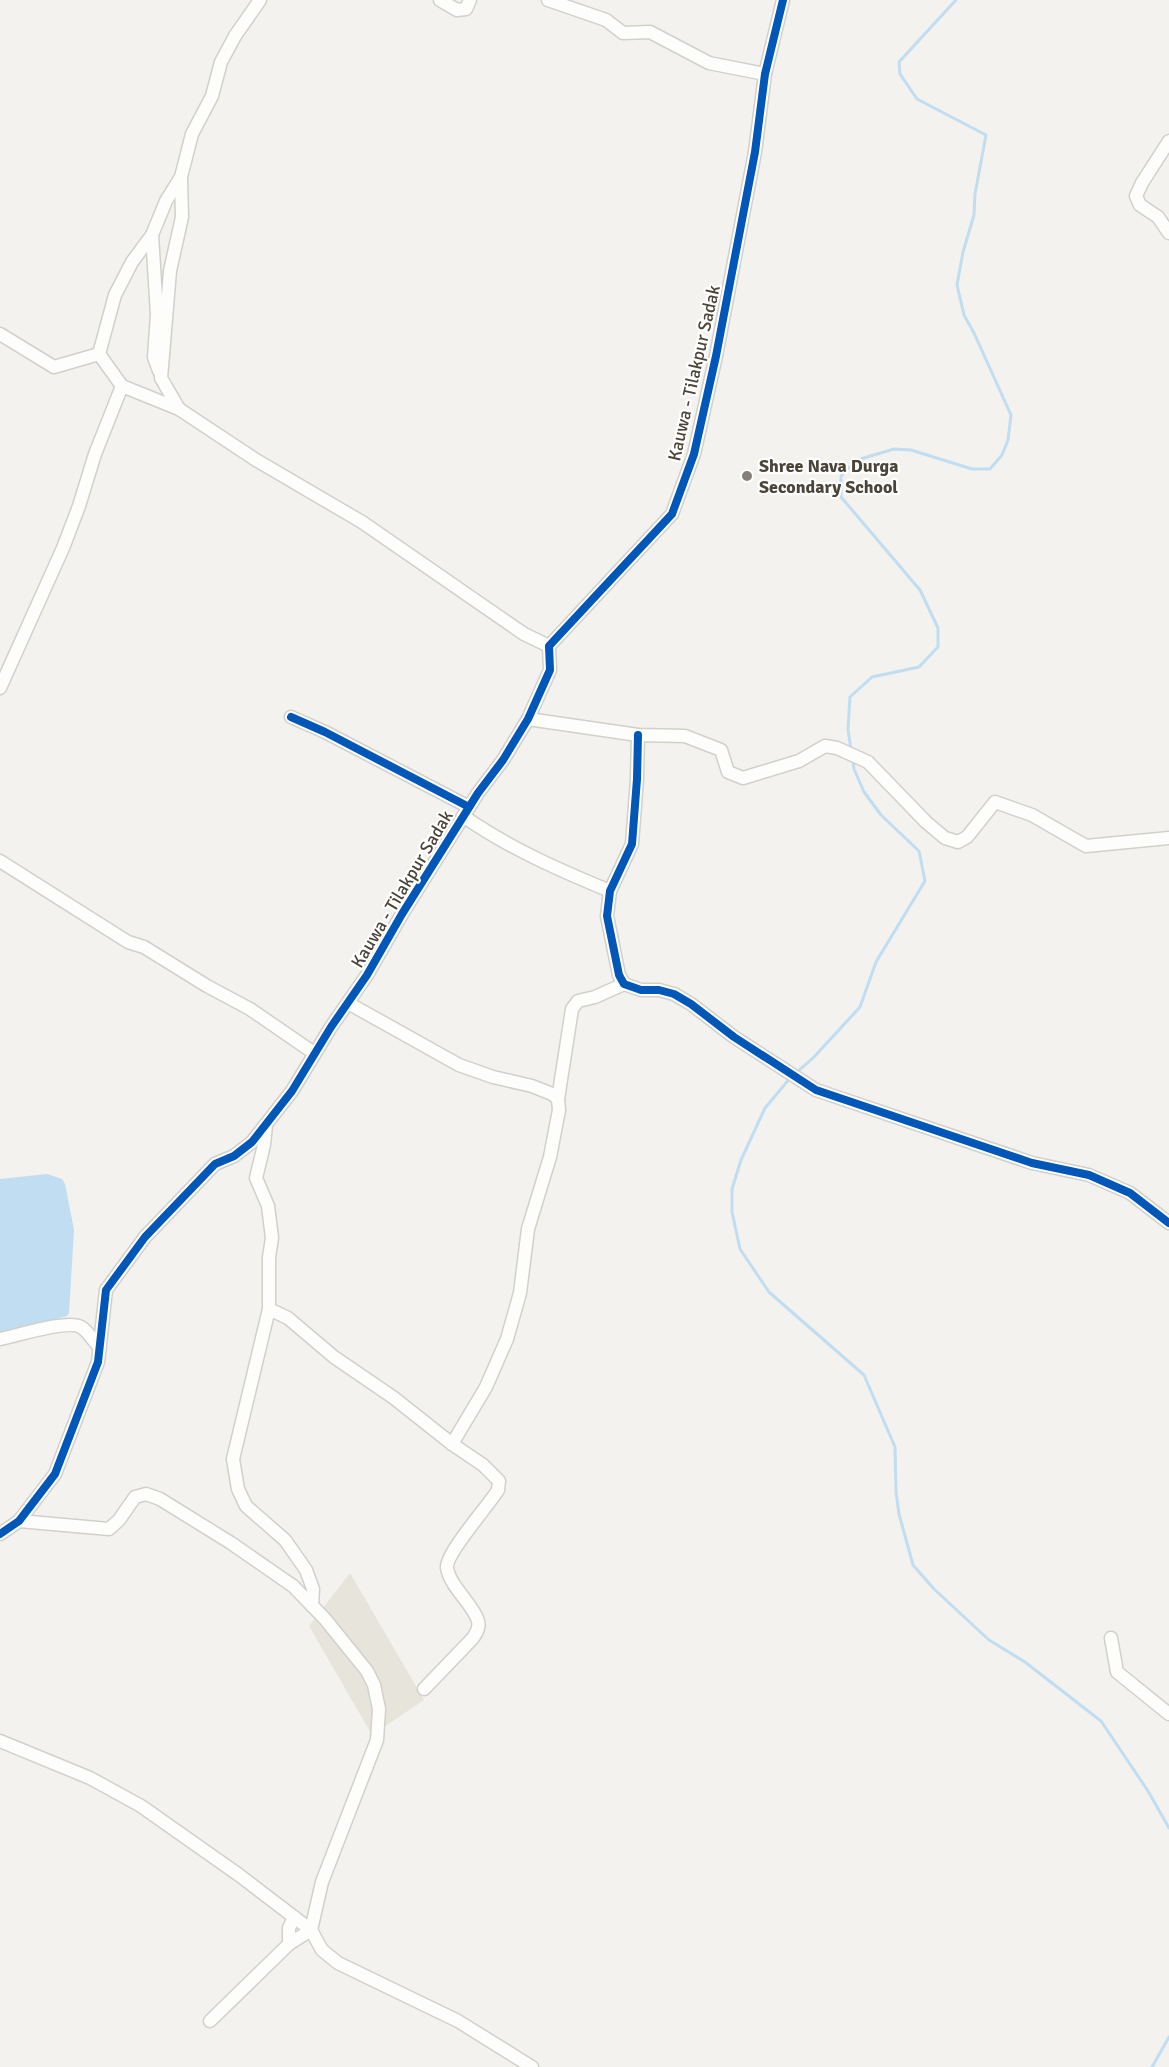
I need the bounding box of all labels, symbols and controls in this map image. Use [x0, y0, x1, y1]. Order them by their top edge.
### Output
street label: Kauwa - Tilakpur Sadak [663, 283, 725, 463]
place label: Shree Nava Durga Secondary School [759, 455, 898, 498]
marker: Shree Nava Durga Secondary School [740, 469, 754, 483]
street label: Kauwa - Tilakpur Sadak [346, 806, 458, 972]

